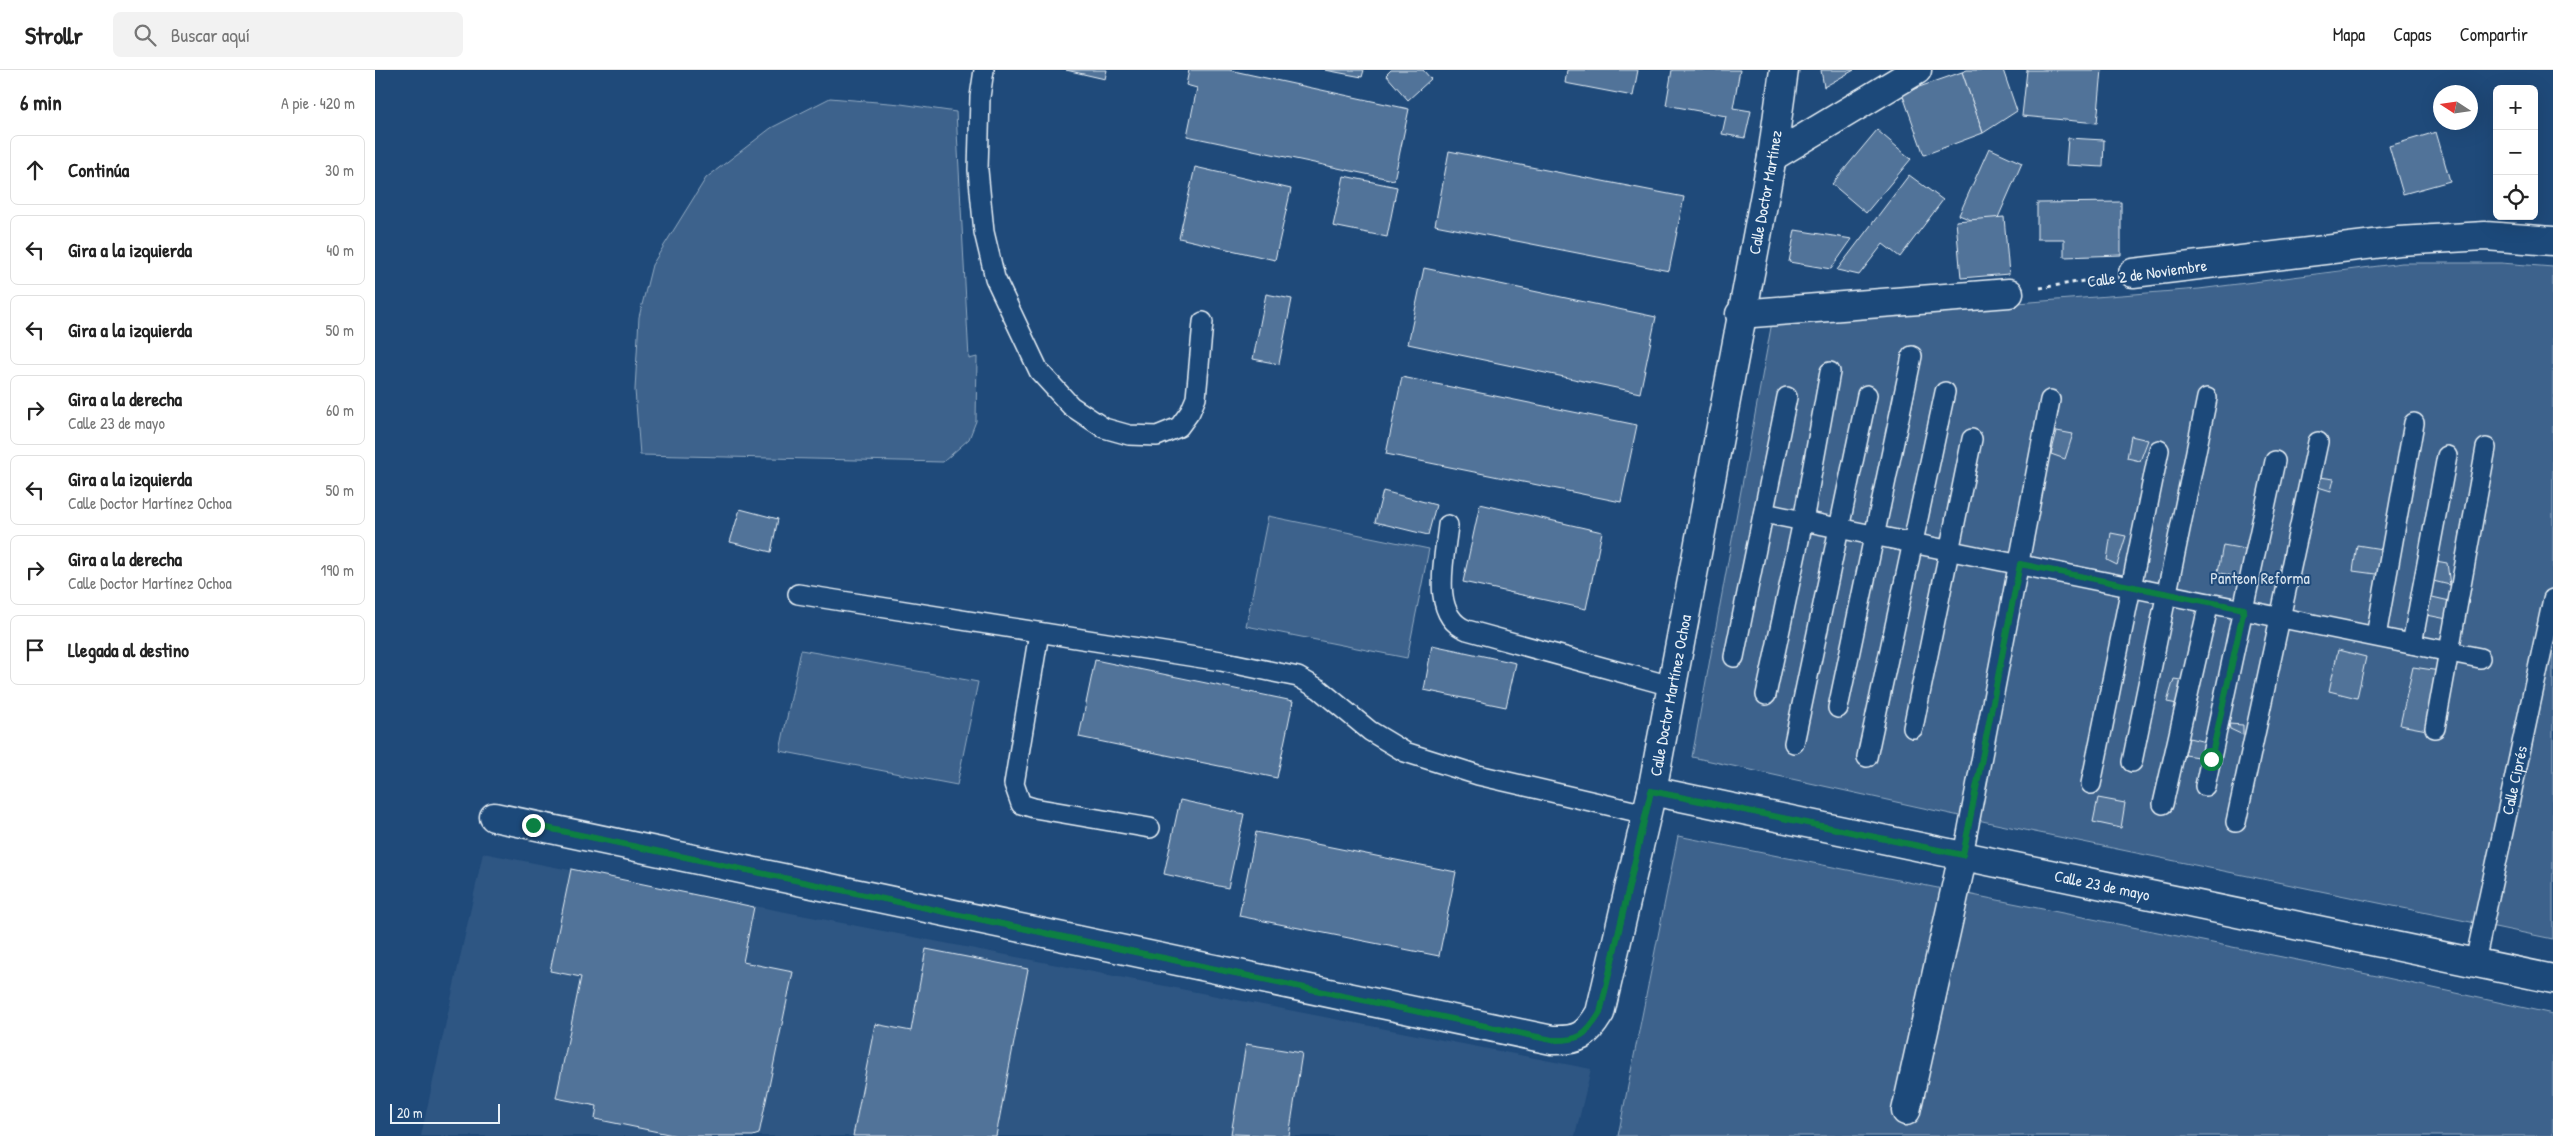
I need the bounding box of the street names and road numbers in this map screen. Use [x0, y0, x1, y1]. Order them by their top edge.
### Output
street label: Calle Doctor Martínez [1743, 129, 1787, 256]
street label: Calle 2 de Noviembre [2086, 254, 2209, 292]
street label: Calle Doctor Martínez Ochoa [1644, 613, 1696, 778]
street label: Calle Ciprés [2496, 744, 2532, 817]
street label: Calle 23 de mayo [2053, 864, 2153, 906]

